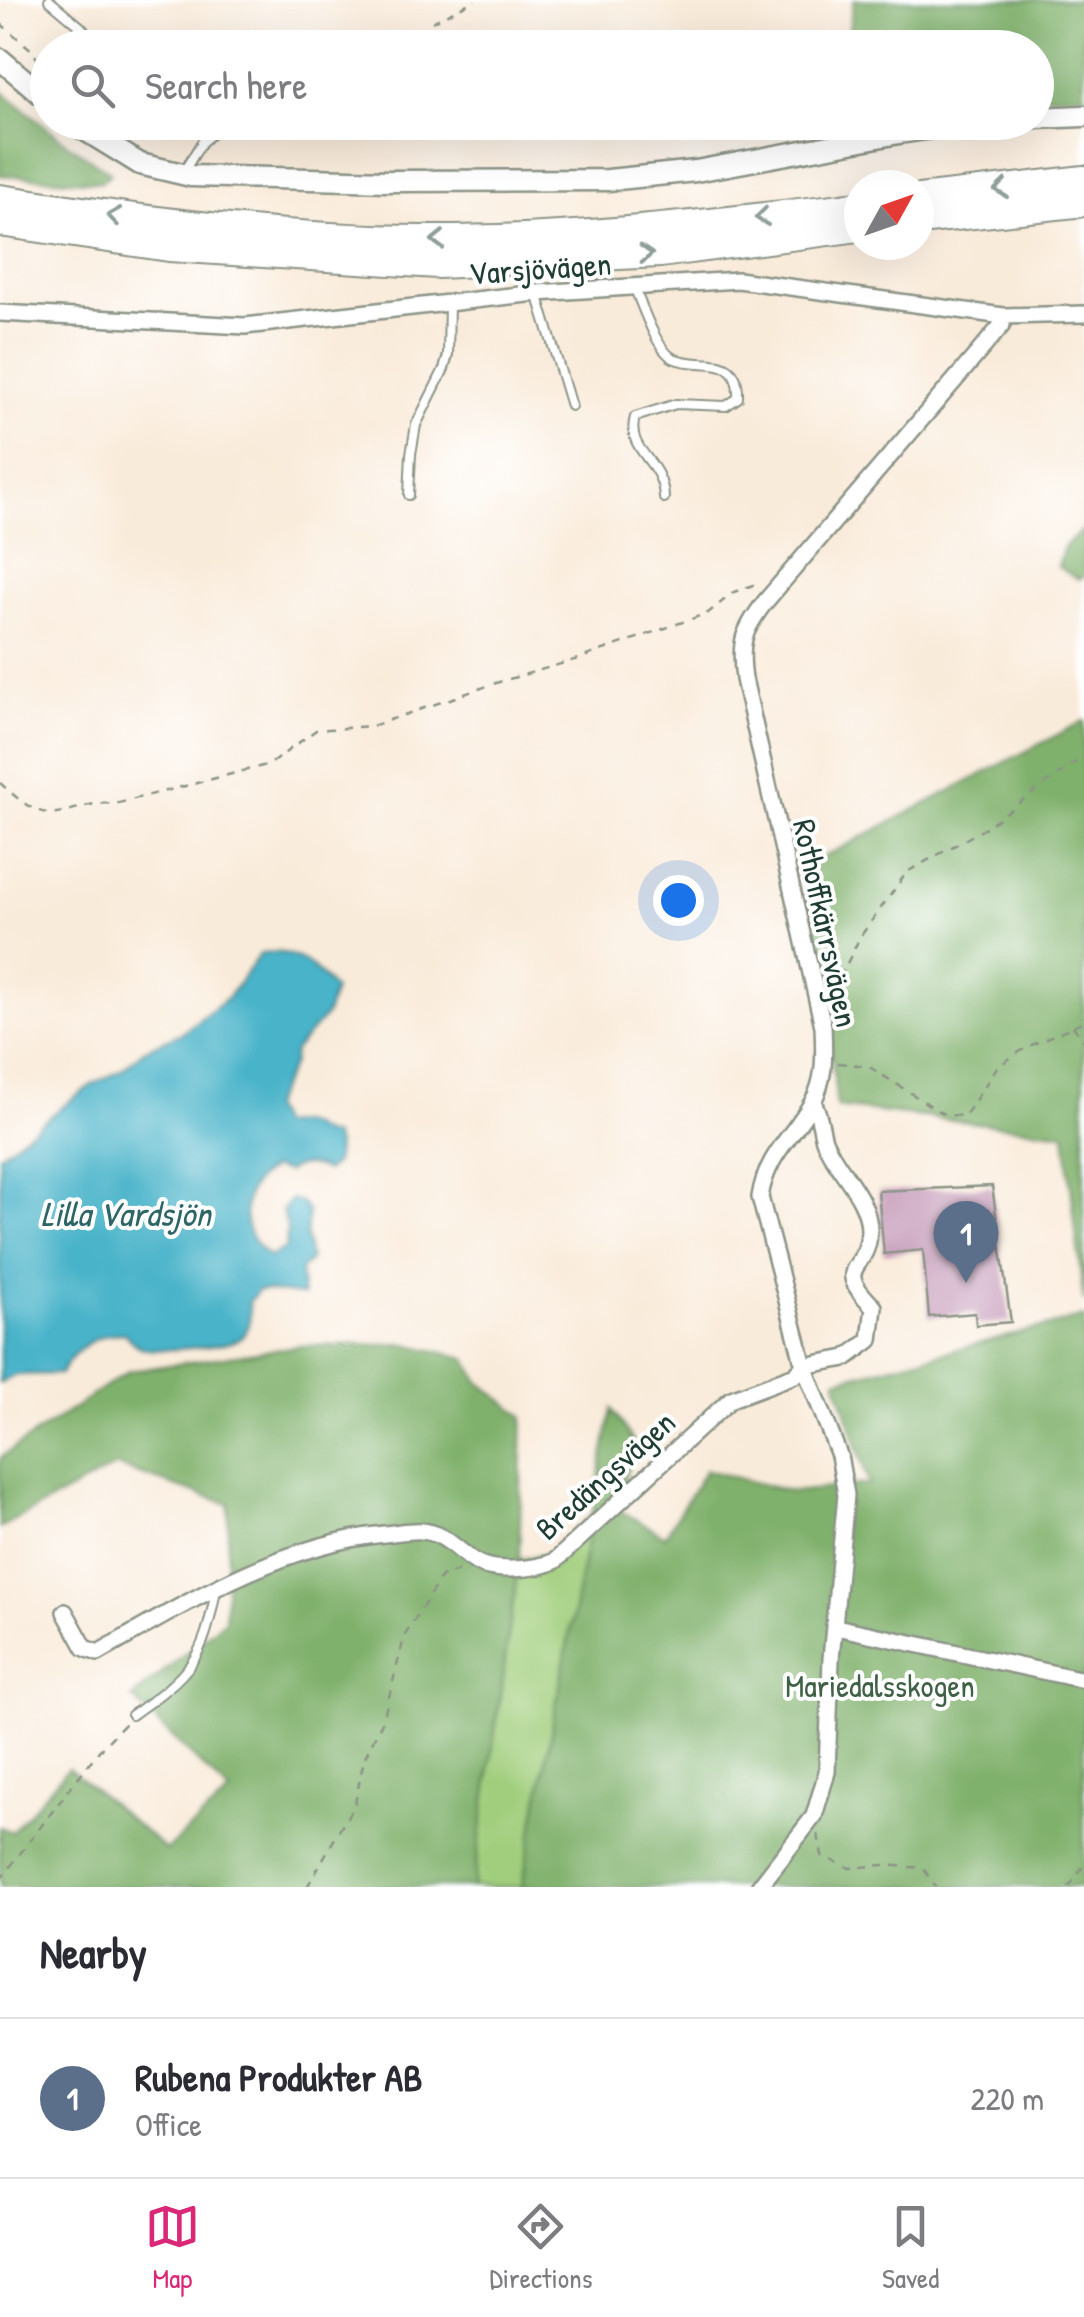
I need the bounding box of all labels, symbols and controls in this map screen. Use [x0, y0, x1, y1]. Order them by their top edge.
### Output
search box [30, 30, 1054, 140]
icon: search [65, 58, 120, 113]
text: Search here [145, 59, 307, 111]
north arrow [844, 170, 934, 260]
one-way arrow [993, 178, 1009, 199]
one-way arrow [106, 206, 123, 227]
one-way arrow [754, 206, 770, 227]
one-way arrow [430, 229, 446, 251]
street label: Varsjövägen [467, 242, 613, 294]
one-way arrow [638, 244, 654, 265]
street label: Rothoffkärrsvägen [783, 815, 869, 1031]
your location [653, 875, 704, 926]
water label: Lilla Vardsjön [41, 1190, 214, 1237]
pin: 1 [934, 1200, 998, 1283]
street label: Bredängsvägen [526, 1401, 684, 1549]
park label: Mariedalsskogen [785, 1664, 975, 1707]
text: Nearby [40, 1924, 147, 1981]
text: Rubena Produkter AB [135, 2051, 422, 2103]
text: 1 [67, 2077, 78, 2120]
text: 220 m [971, 2077, 1044, 2120]
text: Office [135, 2103, 202, 2146]
tab: Map [145, 2199, 200, 2297]
tab: Directions [489, 2199, 592, 2297]
tab: Saved [882, 2199, 939, 2297]

